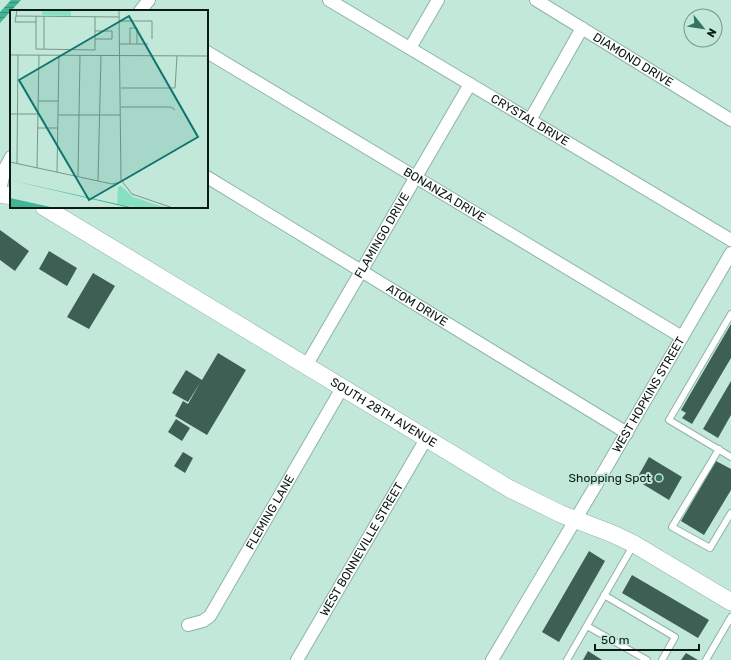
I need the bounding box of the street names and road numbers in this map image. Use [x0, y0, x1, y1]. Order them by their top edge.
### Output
street label: DIAMOND DRIVE [590, 30, 676, 90]
street label: CRYSTAL DRIVE [488, 91, 572, 149]
street label: BONANZA DRIVE [401, 164, 488, 225]
street label: FLAMINGO DRIVE [352, 190, 412, 281]
street label: ATOM DRIVE [384, 281, 450, 329]
street label: WEST HOPKINS STREET [609, 334, 688, 455]
street label: SOUTH 28TH AVENUE [328, 375, 439, 450]
street label: FLEMING LANE [243, 472, 297, 552]
street label: WEST BONNEVILLE STREET [317, 480, 406, 619]

